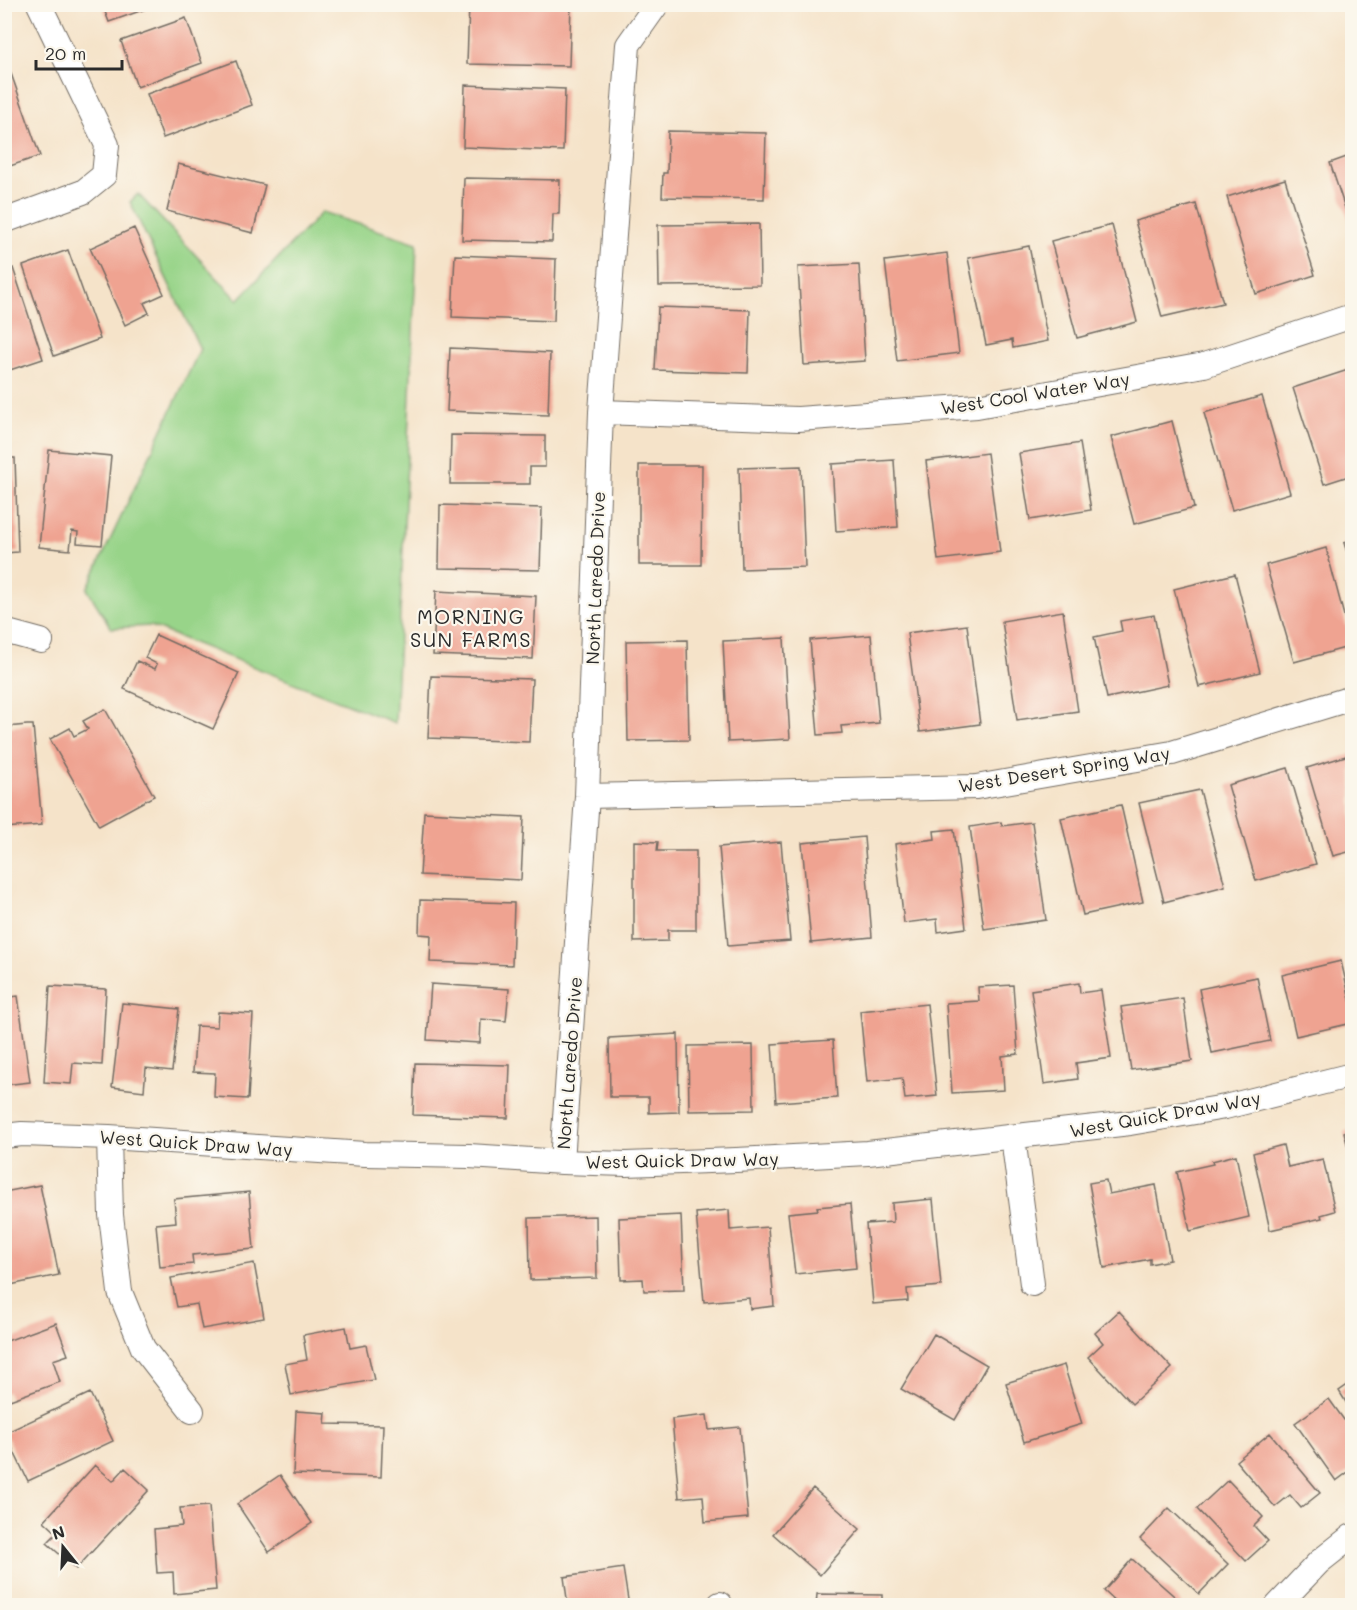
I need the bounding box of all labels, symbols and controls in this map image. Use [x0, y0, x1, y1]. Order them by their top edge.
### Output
scale bar [36, 33, 122, 71]
text: 20 m [45, 41, 86, 65]
street label: West Cool Water Way [939, 366, 1131, 420]
street label: North Laredo Drive [580, 491, 610, 665]
district label: MORNING SUN FARMS [410, 603, 532, 652]
street label: West Desert Spring Way [957, 740, 1171, 798]
street label: North Laredo Drive [551, 976, 587, 1150]
street label: West Quick Draw Way [1068, 1085, 1262, 1143]
street label: West Quick Draw Way [99, 1124, 293, 1162]
street label: West Quick Draw Way [585, 1146, 779, 1174]
north arrow [33, 1517, 93, 1577]
text: N [49, 1520, 67, 1544]

